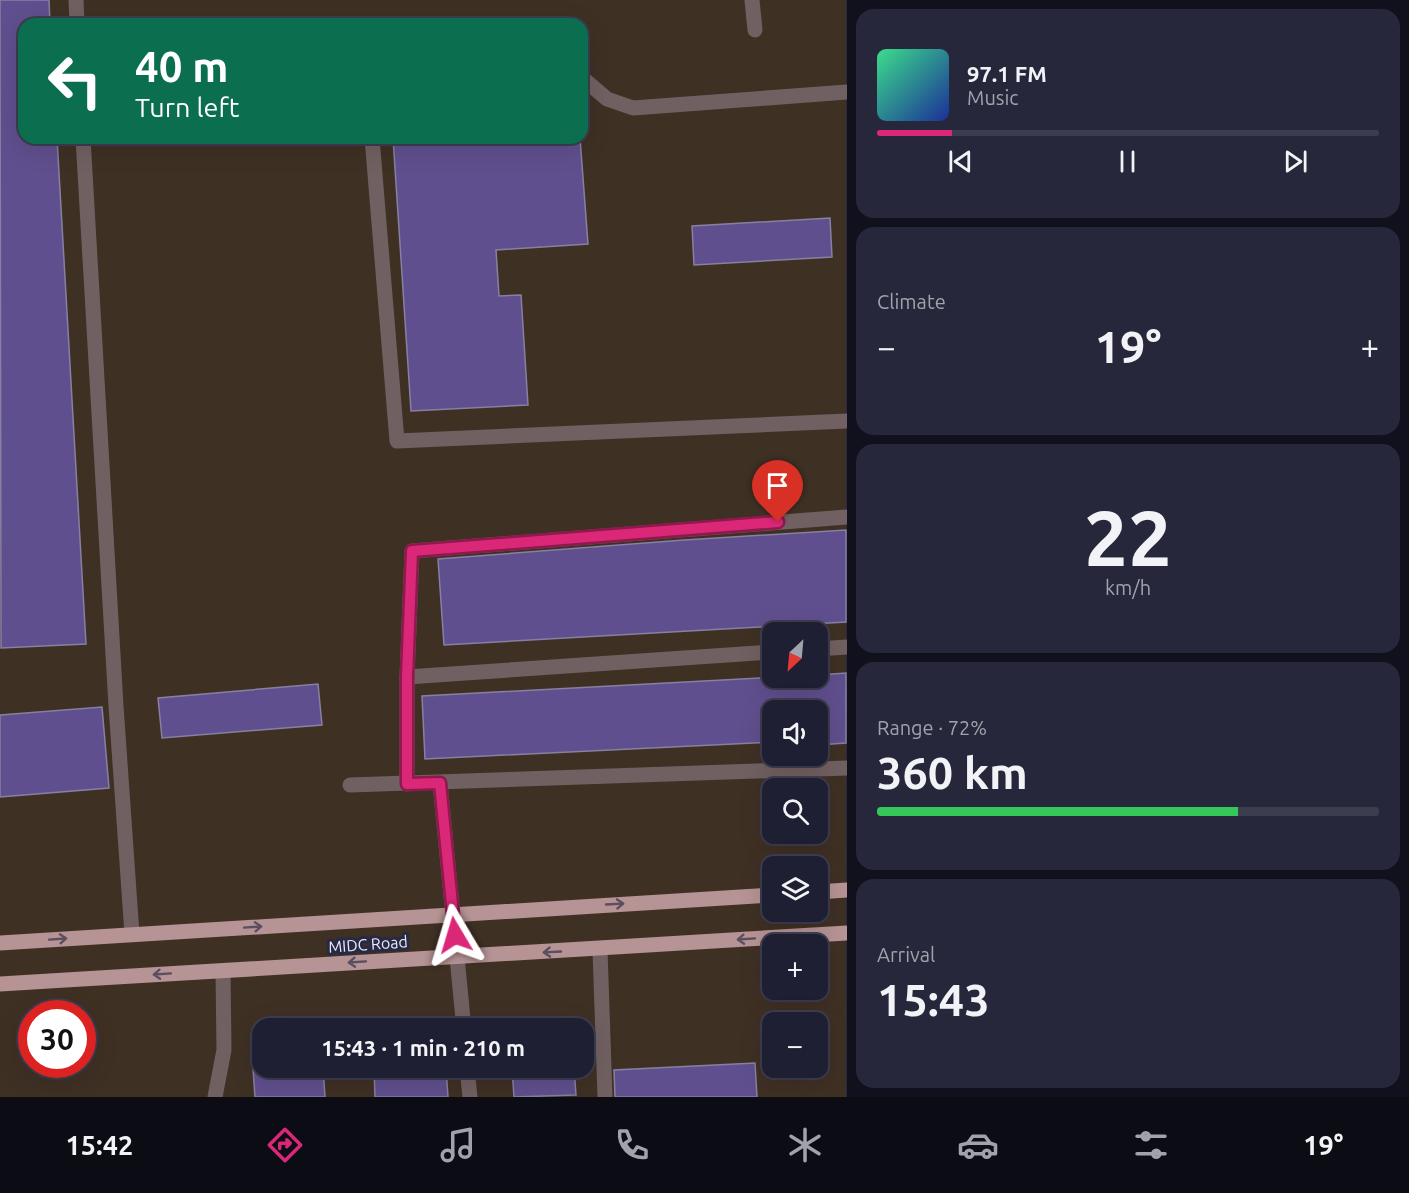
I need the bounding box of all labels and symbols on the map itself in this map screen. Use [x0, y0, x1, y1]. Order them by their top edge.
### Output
pin [752, 460, 803, 522]
north arrow [762, 622, 828, 688]
one-way arrow [605, 899, 625, 910]
position arrow [423, 903, 487, 967]
one-way arrow [243, 921, 262, 932]
street label: MIDC Road [328, 932, 408, 956]
one-way arrow [48, 933, 68, 944]
one-way arrow [737, 934, 757, 945]
one-way arrow [542, 946, 562, 957]
one-way arrow [347, 957, 367, 968]
one-way arrow [153, 969, 173, 980]
speed limit sign: 30 [18, 1000, 96, 1078]

